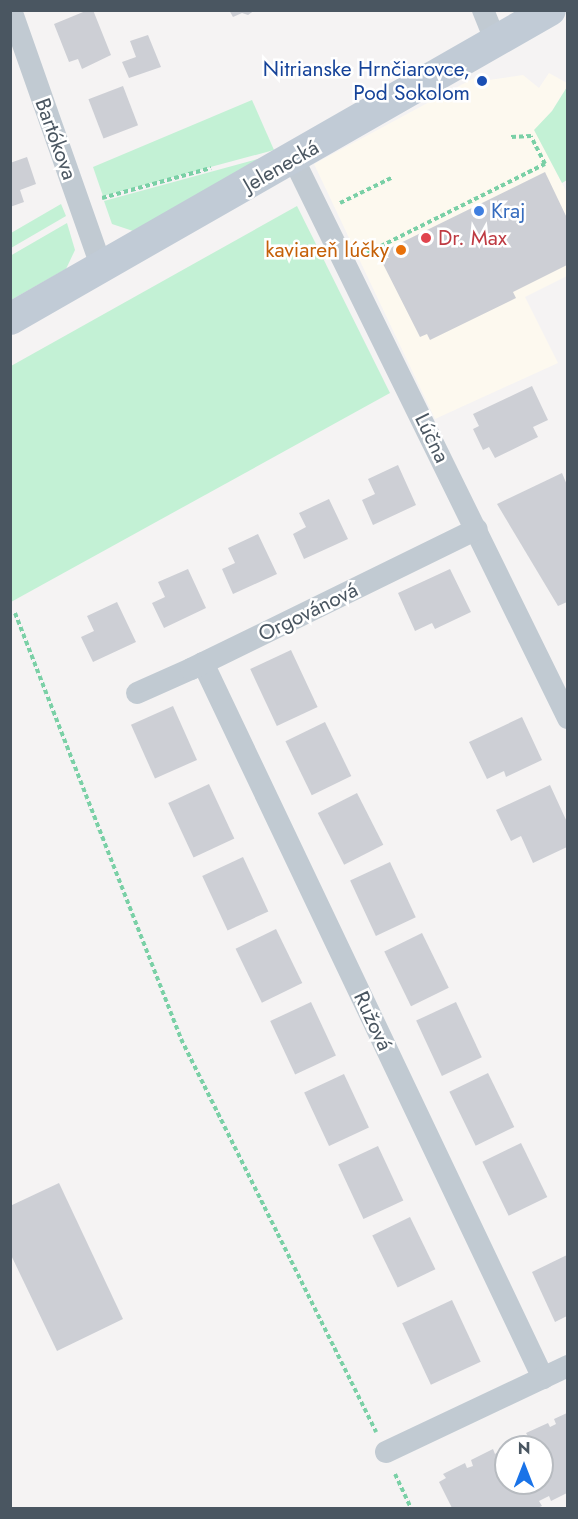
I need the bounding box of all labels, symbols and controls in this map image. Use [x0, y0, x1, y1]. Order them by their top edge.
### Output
place label: Nitrianske Hrnčiarovce, Pod Sokolom [263, 56, 470, 106]
marker: Nitrianske Hrnčiarovce, Pod Sokolom [475, 74, 489, 88]
street label: Bartókova [30, 95, 82, 183]
street label: Jelenecká [239, 134, 323, 198]
place label: Kraj [491, 198, 525, 224]
marker: Kraj [472, 204, 486, 218]
place label: Dr. Max [438, 225, 507, 251]
marker: Dr. Max [419, 231, 433, 245]
place label: kaviareň lúčky [265, 237, 389, 263]
marker: kaviareň lúčky [394, 243, 408, 257]
street label: Lúčna [409, 409, 455, 467]
street label: Orgovánová [254, 577, 362, 647]
street label: Ružová [348, 987, 398, 1055]
north arrow [494, 1435, 554, 1495]
text: N [518, 1437, 530, 1460]

